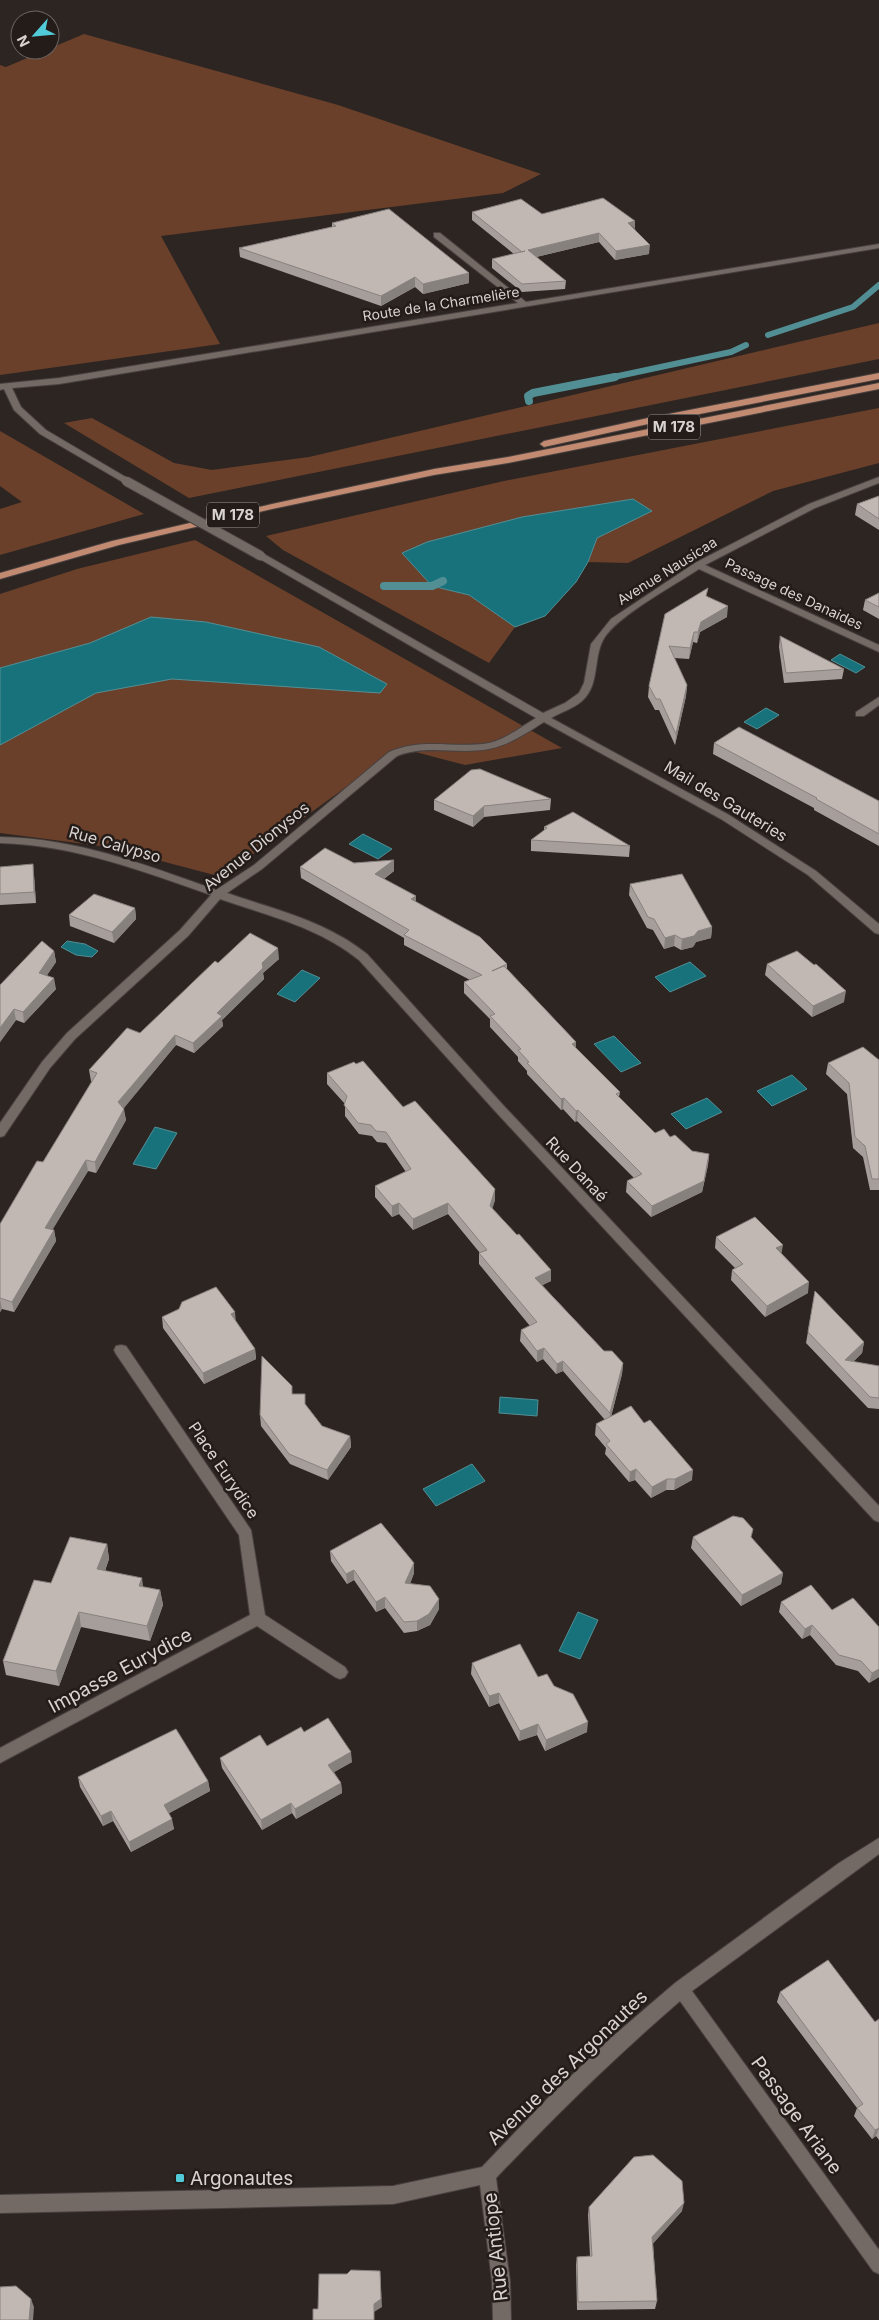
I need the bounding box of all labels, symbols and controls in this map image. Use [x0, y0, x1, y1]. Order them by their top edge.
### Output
north arrow [10, 10, 60, 60]
text: N [13, 33, 33, 50]
street label: Route de la Charmelière [361, 283, 520, 324]
road number: M 178 [648, 414, 700, 440]
road number: M 178 [207, 502, 259, 528]
street label: Avenue Nausicaa [614, 533, 720, 608]
street label: Passage des Danaides [723, 554, 866, 633]
street label: Mail des Gauteries [661, 756, 791, 846]
street label: Avenue Dionysos [199, 797, 313, 895]
street label: Rue Calypso [67, 821, 163, 867]
street label: Rue Danaé [542, 1132, 612, 1206]
street label: Place Eurydice [184, 1418, 264, 1522]
street label: Impasse Eurydice [45, 1623, 196, 1718]
street label: Avenue des Argonautes [483, 1985, 652, 2150]
street label: Passage Ariane [746, 2052, 847, 2179]
place label: Argonautes [190, 2167, 293, 2190]
marker: Argonautes [174, 2172, 186, 2184]
street label: Rue Antiope [478, 2191, 513, 2302]

